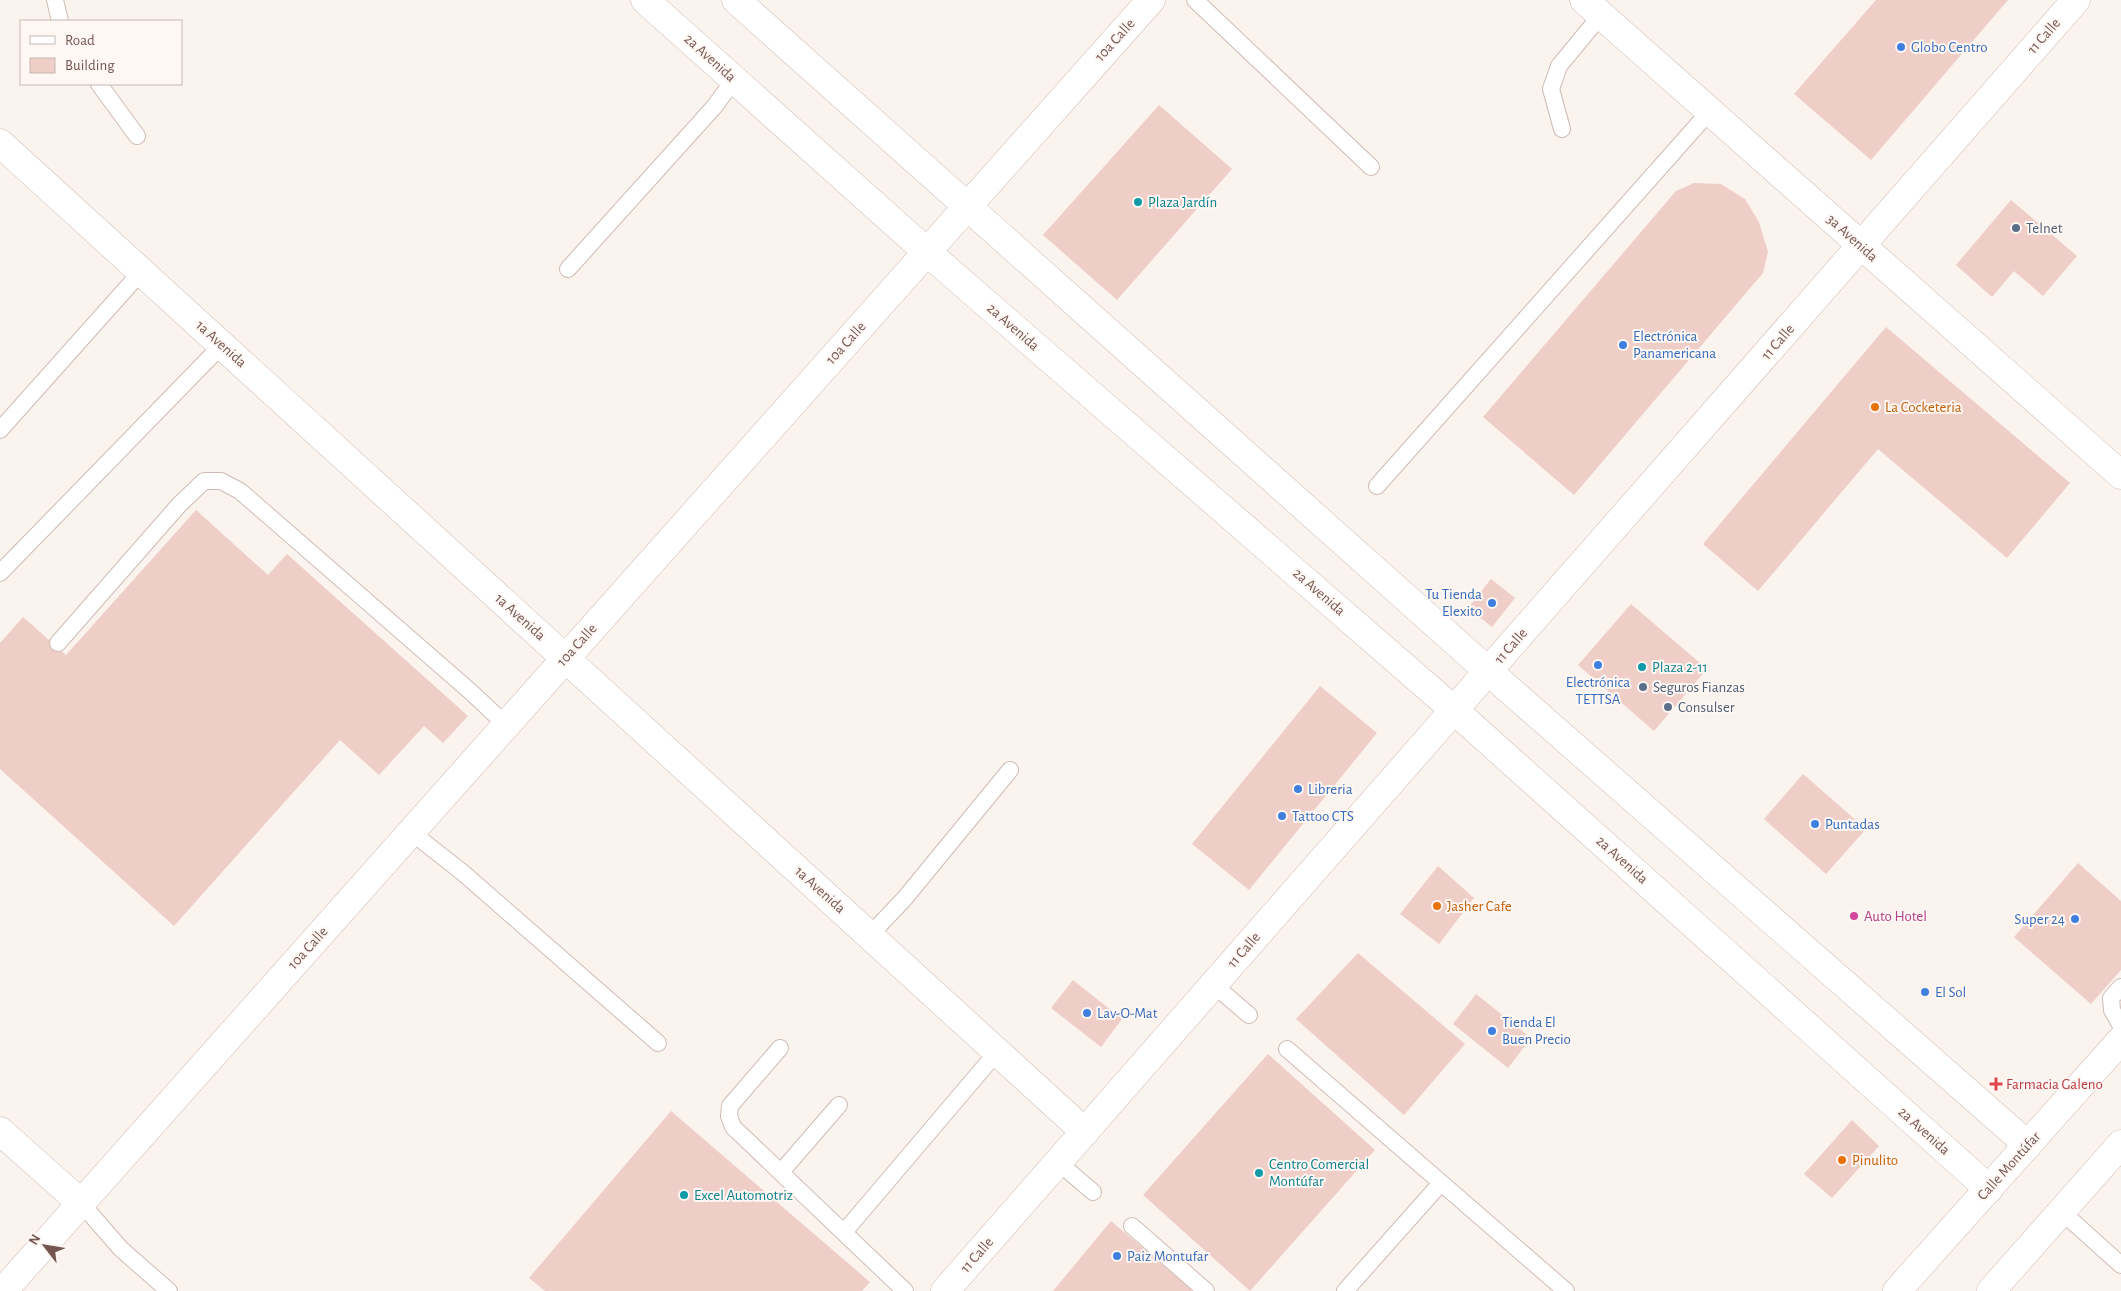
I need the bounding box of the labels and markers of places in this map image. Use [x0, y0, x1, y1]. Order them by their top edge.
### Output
place label: Globo Centro [1911, 40, 1988, 55]
marker: Globo Centro [1895, 41, 1907, 53]
place label: Plaza Jardín [1148, 195, 1217, 210]
marker: Plaza Jardín [1132, 196, 1144, 208]
place label: Telnet [2026, 221, 2063, 236]
marker: Telnet [2010, 222, 2022, 234]
place label: Electrónica Panamericana [1633, 329, 1716, 361]
marker: Electrónica Panamericana [1617, 339, 1629, 351]
place label: La Cocketeria [1885, 400, 1962, 415]
marker: La Cocketeria [1869, 401, 1881, 413]
place label: Tu Tienda Elexito [1425, 587, 1482, 619]
marker: Tu Tienda Elexito [1486, 597, 1498, 609]
marker: Electrónica TETTSA [1592, 659, 1604, 671]
place label: Plaza 2-11 [1652, 660, 1708, 675]
marker: Plaza 2-11 [1636, 661, 1648, 673]
place label: Electrónica TETTSA [1566, 675, 1630, 707]
place label: Seguros Fianzas [1653, 680, 1745, 695]
marker: Seguros Fianzas [1637, 681, 1649, 693]
place label: Consulser [1678, 700, 1735, 715]
marker: Consulser [1662, 701, 1674, 713]
place label: Libreria [1308, 782, 1353, 797]
marker: Libreria [1292, 783, 1304, 795]
place label: Tattoo CTS [1292, 809, 1354, 824]
marker: Tattoo CTS [1276, 810, 1288, 822]
place label: Puntadas [1825, 817, 1880, 832]
marker: Puntadas [1809, 818, 1821, 830]
place label: Jasher Cafe [1447, 899, 1512, 914]
marker: Jasher Cafe [1431, 900, 1443, 912]
place label: Auto Hotel [1864, 909, 1927, 924]
marker: Auto Hotel [1848, 910, 1860, 922]
place label: Super 24 [2014, 912, 2065, 927]
marker: Super 24 [2069, 913, 2081, 925]
place label: El Sol [1935, 985, 1966, 1000]
marker: El Sol [1919, 986, 1931, 998]
place label: Lav-O-Mat [1097, 1006, 1158, 1021]
marker: Lav-O-Mat [1081, 1007, 1093, 1019]
place label: Tienda El Buen Precio [1502, 1015, 1571, 1047]
marker: Tienda El Buen Precio [1486, 1025, 1498, 1037]
place label: Farmacia Galeno [2006, 1077, 2103, 1092]
marker: Farmacia Galeno [1990, 1078, 2002, 1090]
place label: Pinulito [1852, 1153, 1898, 1168]
marker: Pinulito [1836, 1154, 1848, 1166]
place label: Centro Comercial Montúfar [1269, 1157, 1369, 1189]
marker: Centro Comercial Montúfar [1253, 1167, 1265, 1179]
place label: Excel Automotriz [694, 1188, 793, 1203]
marker: Excel Automotriz [678, 1189, 690, 1201]
place label: Paiz Montufar [1127, 1249, 1209, 1264]
marker: Paiz Montufar [1111, 1250, 1123, 1262]

